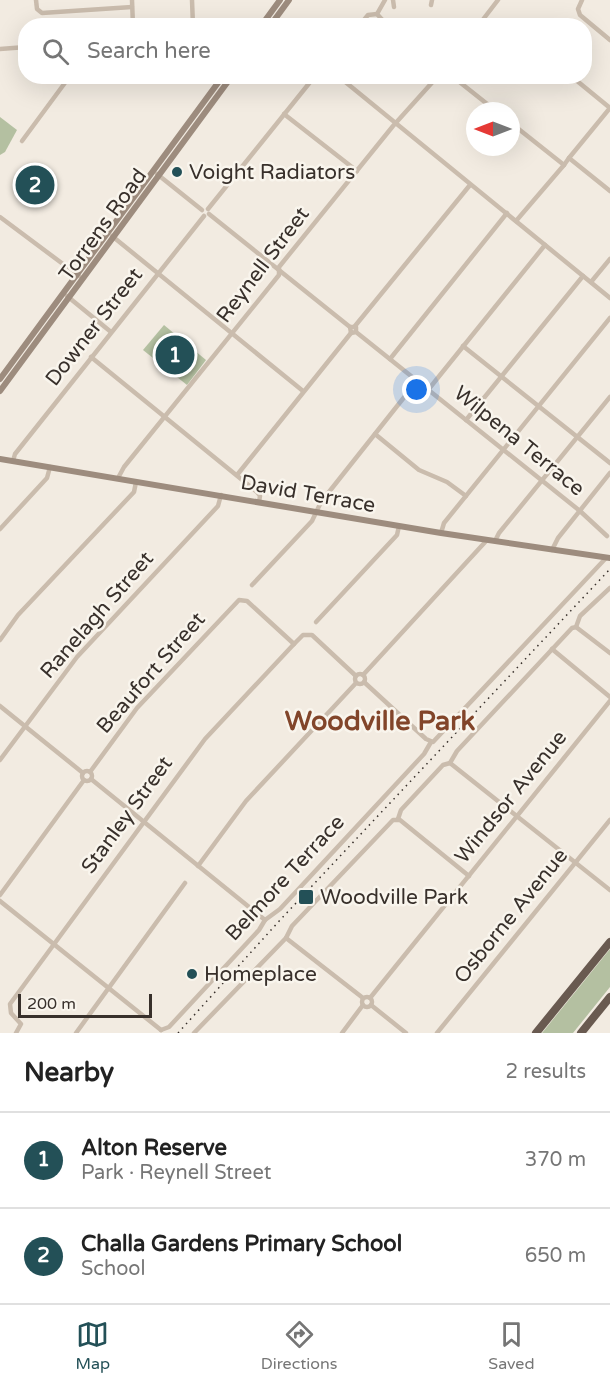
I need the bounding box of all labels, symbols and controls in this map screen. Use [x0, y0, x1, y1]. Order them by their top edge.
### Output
search box [18, 18, 592, 84]
icon: search [39, 35, 72, 68]
text: Search here [87, 38, 211, 64]
north arrow [466, 102, 520, 156]
place label: Voight Radiators [189, 160, 355, 185]
pin: 2 [15, 162, 54, 207]
street label: Torrens Road [54, 164, 152, 286]
marker: Voight Radiators [170, 165, 184, 179]
street label: Reynell Street [211, 202, 315, 328]
street label: Downer Street [40, 263, 148, 391]
pin: 1 [156, 332, 195, 378]
your location [402, 375, 431, 404]
street label: Wilpena Terrace [449, 381, 589, 501]
street label: David Terrace [239, 470, 377, 518]
street label: Ranelagh Street [35, 546, 159, 684]
street label: Beaufort Street [92, 607, 210, 739]
district label: Woodville Park [285, 705, 475, 738]
street label: Windsor Avenue [450, 725, 572, 869]
street label: Stanley Street [76, 751, 178, 879]
street label: Belmore Terrace [220, 810, 350, 946]
street label: Osborne Avenue [449, 843, 573, 989]
place label: Woodville Park [320, 885, 468, 910]
marker: Woodville Park [297, 888, 315, 906]
place label: Homeplace [204, 962, 317, 987]
marker: Homeplace [185, 967, 199, 981]
scale bar [18, 991, 152, 1018]
text: 200 m [27, 994, 76, 1014]
text: Nearby [24, 1057, 114, 1088]
text: 2 results [506, 1060, 586, 1084]
text: Alton Reserve [81, 1135, 227, 1161]
text: 1 [37, 1148, 50, 1172]
text: 370 m [525, 1148, 586, 1172]
text: Park · Reynell Street [81, 1161, 271, 1185]
text: Challa Gardens Primary School [81, 1231, 402, 1257]
text: 2 [37, 1244, 50, 1268]
text: 650 m [525, 1244, 586, 1268]
text: School [81, 1257, 145, 1281]
tab: Map [75, 1318, 110, 1374]
tab: Directions [261, 1318, 337, 1374]
tab: Saved [488, 1318, 535, 1374]

